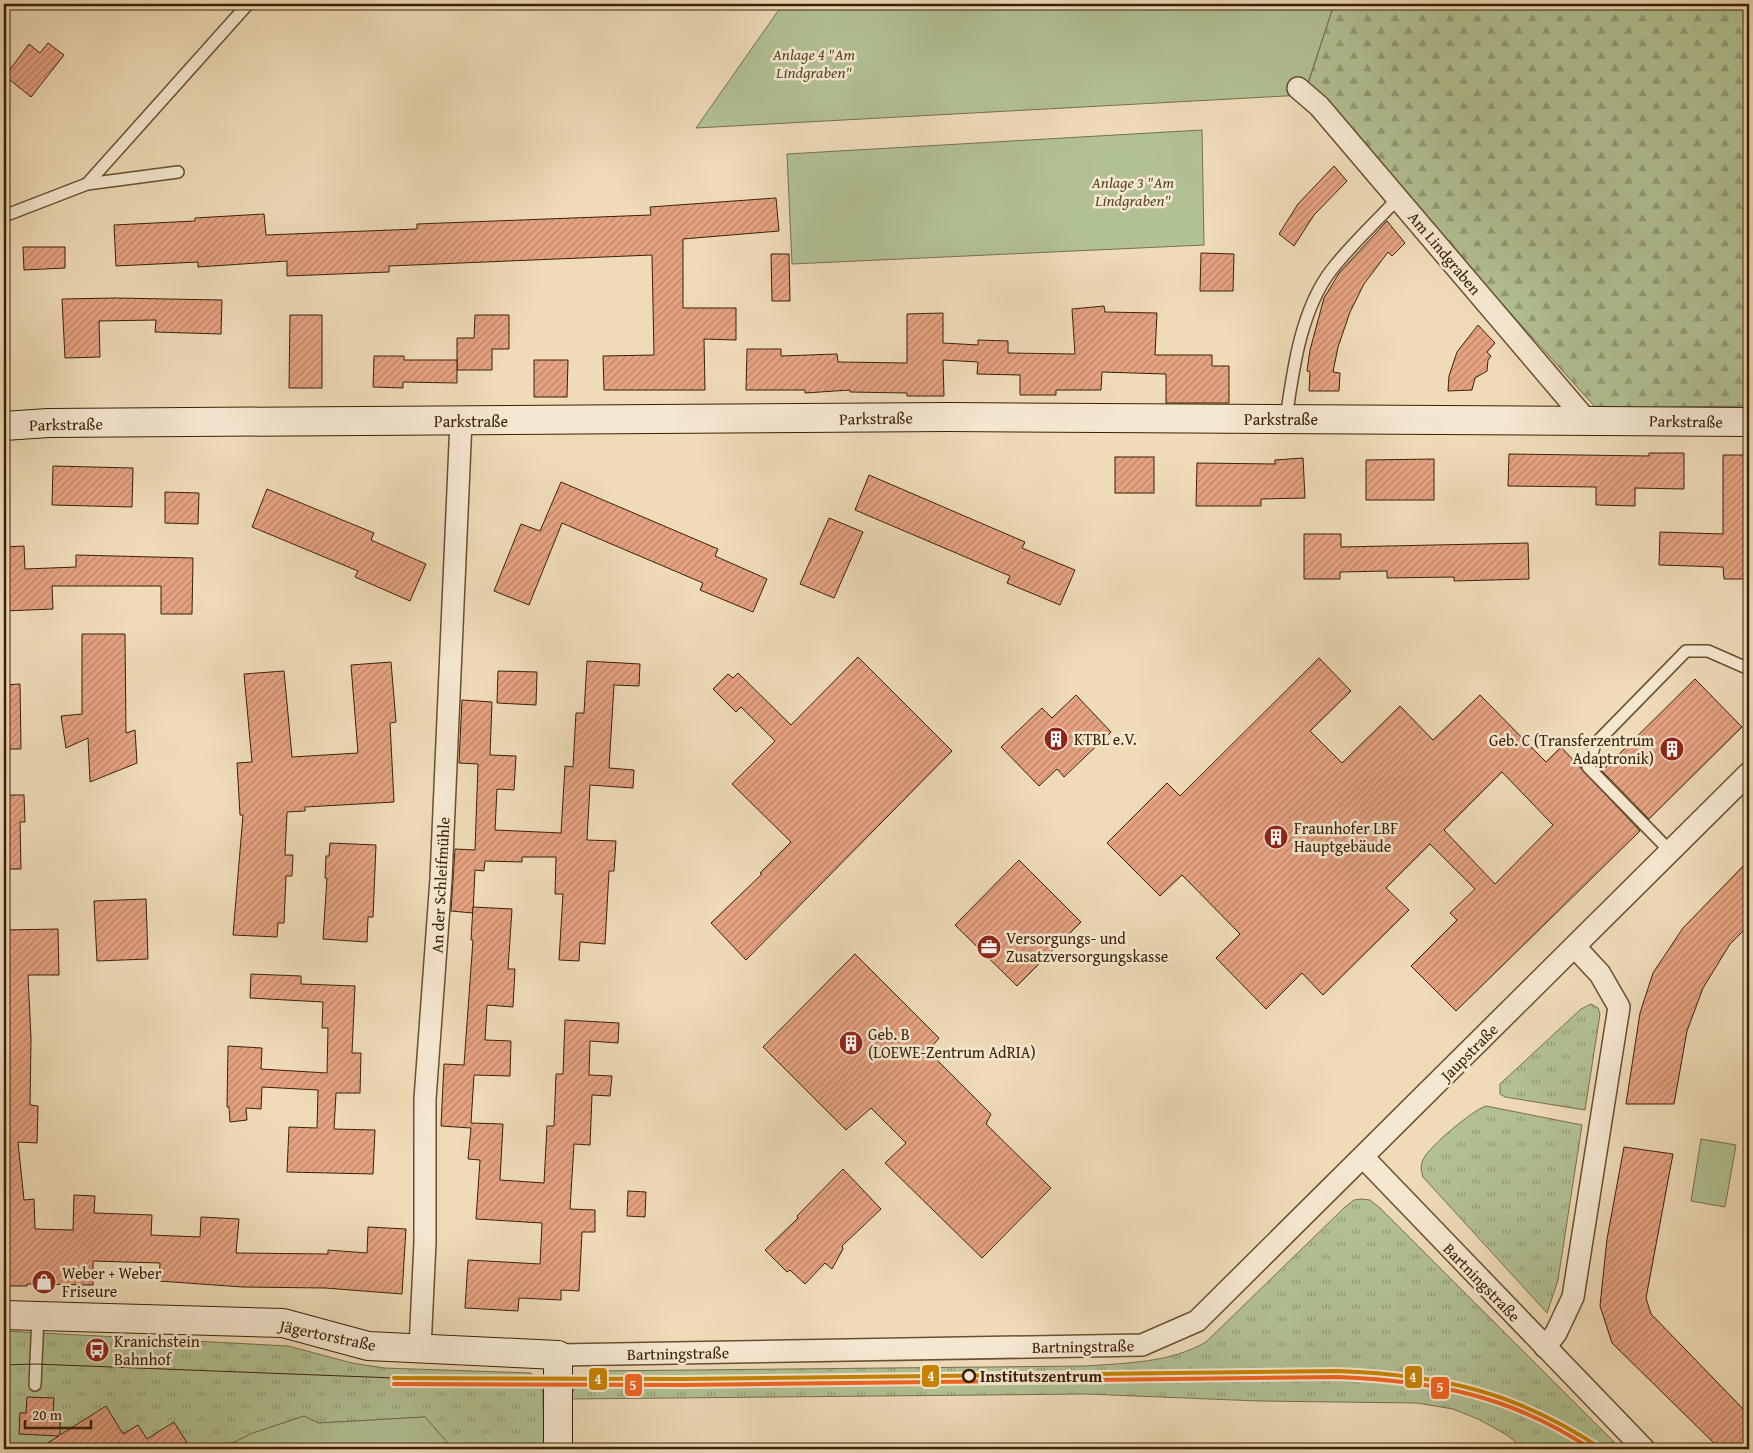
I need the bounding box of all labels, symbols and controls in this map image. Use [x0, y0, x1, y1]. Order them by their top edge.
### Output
park label: Anlage 4 "Am Lindgraben" [772, 42, 856, 84]
park label: Anlage 3 "Am Lindgraben" [1091, 170, 1175, 212]
street label: Am Lindgraben [1403, 206, 1487, 300]
street label: Parkstraße [839, 405, 913, 431]
street label: Parkstraße [1244, 407, 1318, 431]
street label: Parkstraße [1649, 408, 1723, 434]
street label: Parkstraße [434, 409, 508, 433]
street label: Parkstraße [29, 411, 103, 437]
building icon: KTBL e.V. [1043, 726, 1069, 752]
place label: KTBL e.V. [1074, 727, 1137, 751]
place label: Geb. C (Transferzentrum Adaptronik) [1489, 728, 1654, 770]
building icon: Geb. C (Transferzentrum Adaptronik) [1659, 736, 1685, 762]
street label: An der Schleifmühle [424, 816, 456, 954]
place label: Fraunhofer LBF Hauptgebäude [1294, 816, 1398, 858]
building icon: Fraunhofer LBF Hauptgebäude [1263, 824, 1289, 850]
place label: Versorgungs- und Zusatzversorgungskasse [1006, 926, 1168, 968]
office icon: Versorgungs- und Zusatzversorgungskasse [976, 934, 1002, 960]
street label: Jaupstraße [1433, 1018, 1503, 1088]
place label: Geb. B (LOEWE-Zentrum AdRIA) [868, 1022, 1036, 1064]
building icon: Geb. B (LOEWE-Zentrum AdRIA) [838, 1030, 864, 1056]
street label: Bartningstraße [1438, 1237, 1526, 1327]
place label: Weber + Weber Friseure [62, 1261, 162, 1303]
shop icon: Weber + Weber Friseure [31, 1269, 57, 1295]
street label: Jägertorstraße [276, 1313, 378, 1357]
place label: Kranichstein Bahnhof [114, 1329, 200, 1371]
street label: Bartningstraße [1032, 1333, 1134, 1359]
bus stop icon: Kranichstein Bahnhof [84, 1337, 110, 1363]
street label: Bartningstraße [627, 1340, 729, 1366]
line badge: 4 [921, 1364, 940, 1388]
place label: Institutszentrum [980, 1364, 1102, 1388]
line badge: 4 [1404, 1365, 1423, 1389]
text: 4 [927, 1366, 935, 1386]
line badge: 4 [588, 1367, 608, 1391]
text: 4 [1409, 1367, 1417, 1387]
text: 4 [594, 1369, 602, 1389]
marker: Institutszentrum [962, 1369, 976, 1383]
line badge: 5 [624, 1373, 643, 1397]
text: 5 [629, 1375, 637, 1395]
line badge: 5 [1430, 1376, 1450, 1400]
text: 5 [1436, 1377, 1444, 1397]
scale bar [25, 1398, 91, 1430]
text: 20 m [32, 1404, 63, 1425]

